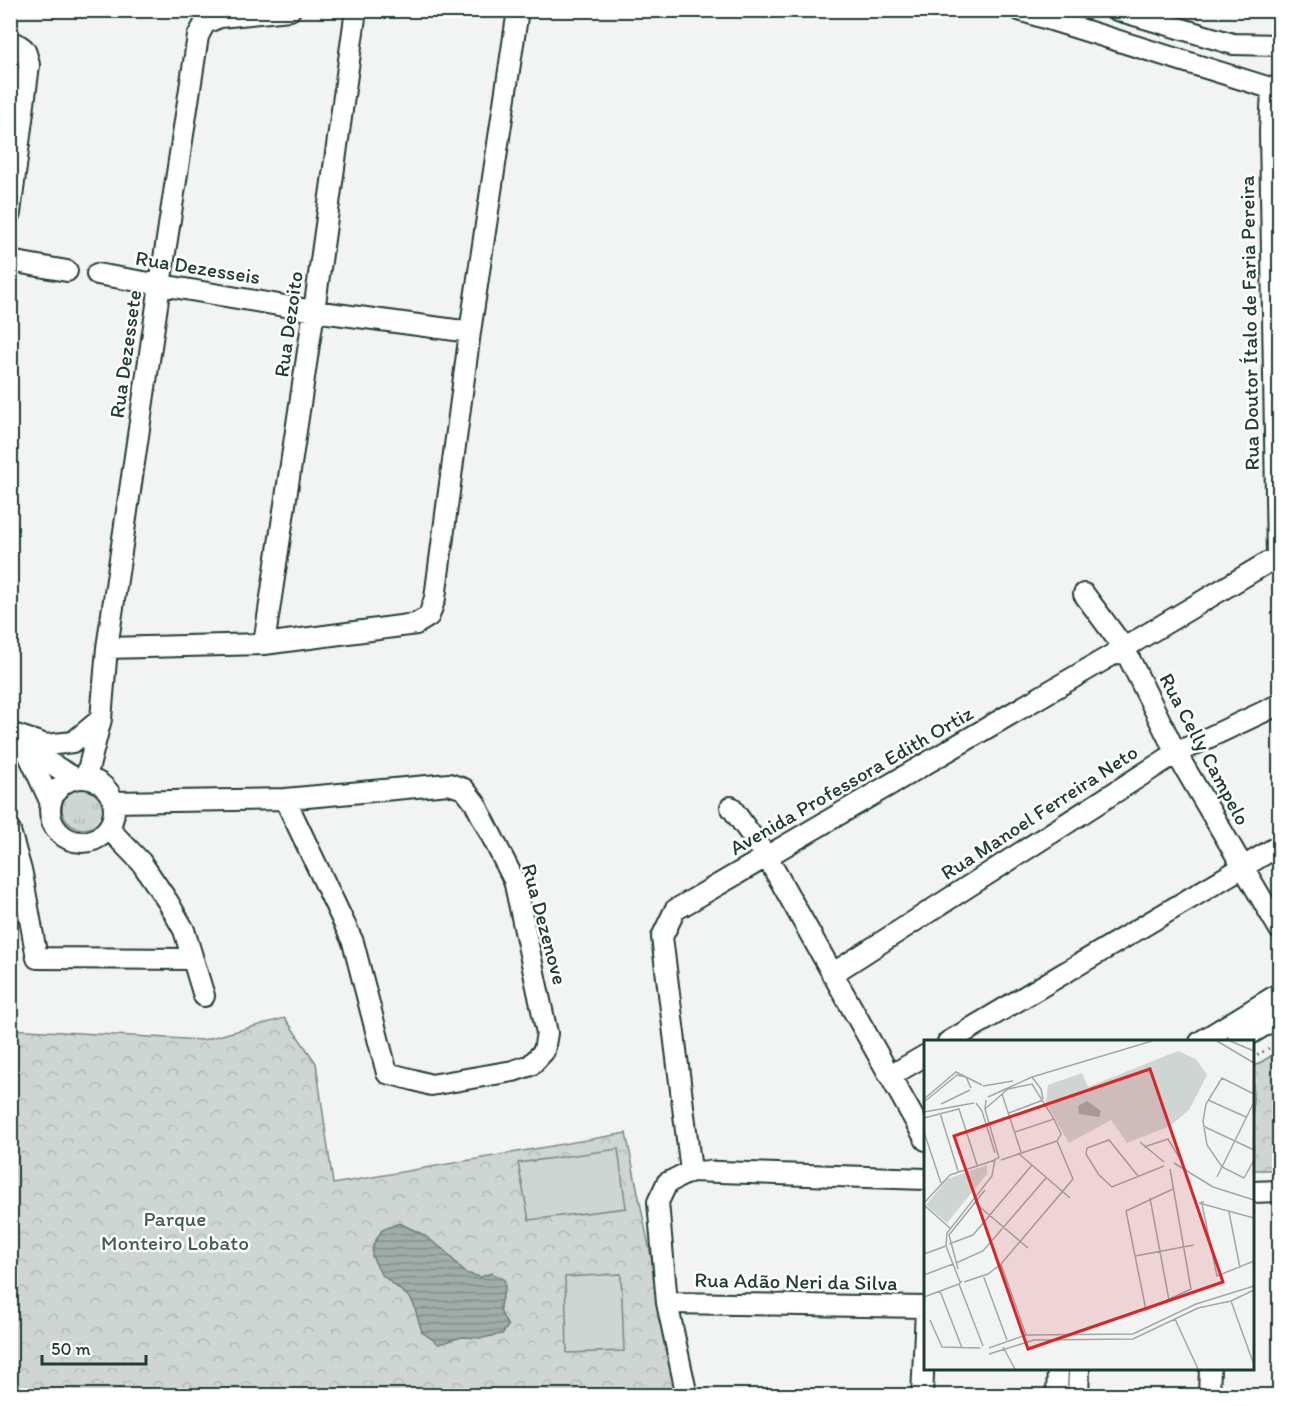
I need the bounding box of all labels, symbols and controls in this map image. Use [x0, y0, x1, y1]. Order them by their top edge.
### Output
street label: Rua Doutor Ítalo de Faria Pereira [1234, 175, 1264, 471]
street label: Rua Dezesseis [134, 245, 262, 289]
street label: Rua Dezoito [268, 269, 308, 379]
street label: Rua Dezessete [104, 288, 146, 420]
street label: Rua Celly Campelo [1154, 669, 1256, 829]
street label: Avenida Professora Edith Ortiz [725, 700, 977, 860]
street label: Rua Manoel Ferreira Neto [936, 739, 1142, 885]
street label: Rua Dezenove [517, 861, 573, 987]
inset map [924, 1040, 1254, 1370]
park label: Parque Monteiro Lobato [101, 1206, 249, 1255]
street label: Rua Adão Neri da Silva [694, 1267, 898, 1295]
scale bar [42, 1328, 146, 1366]
text: 50 m [51, 1338, 91, 1360]

